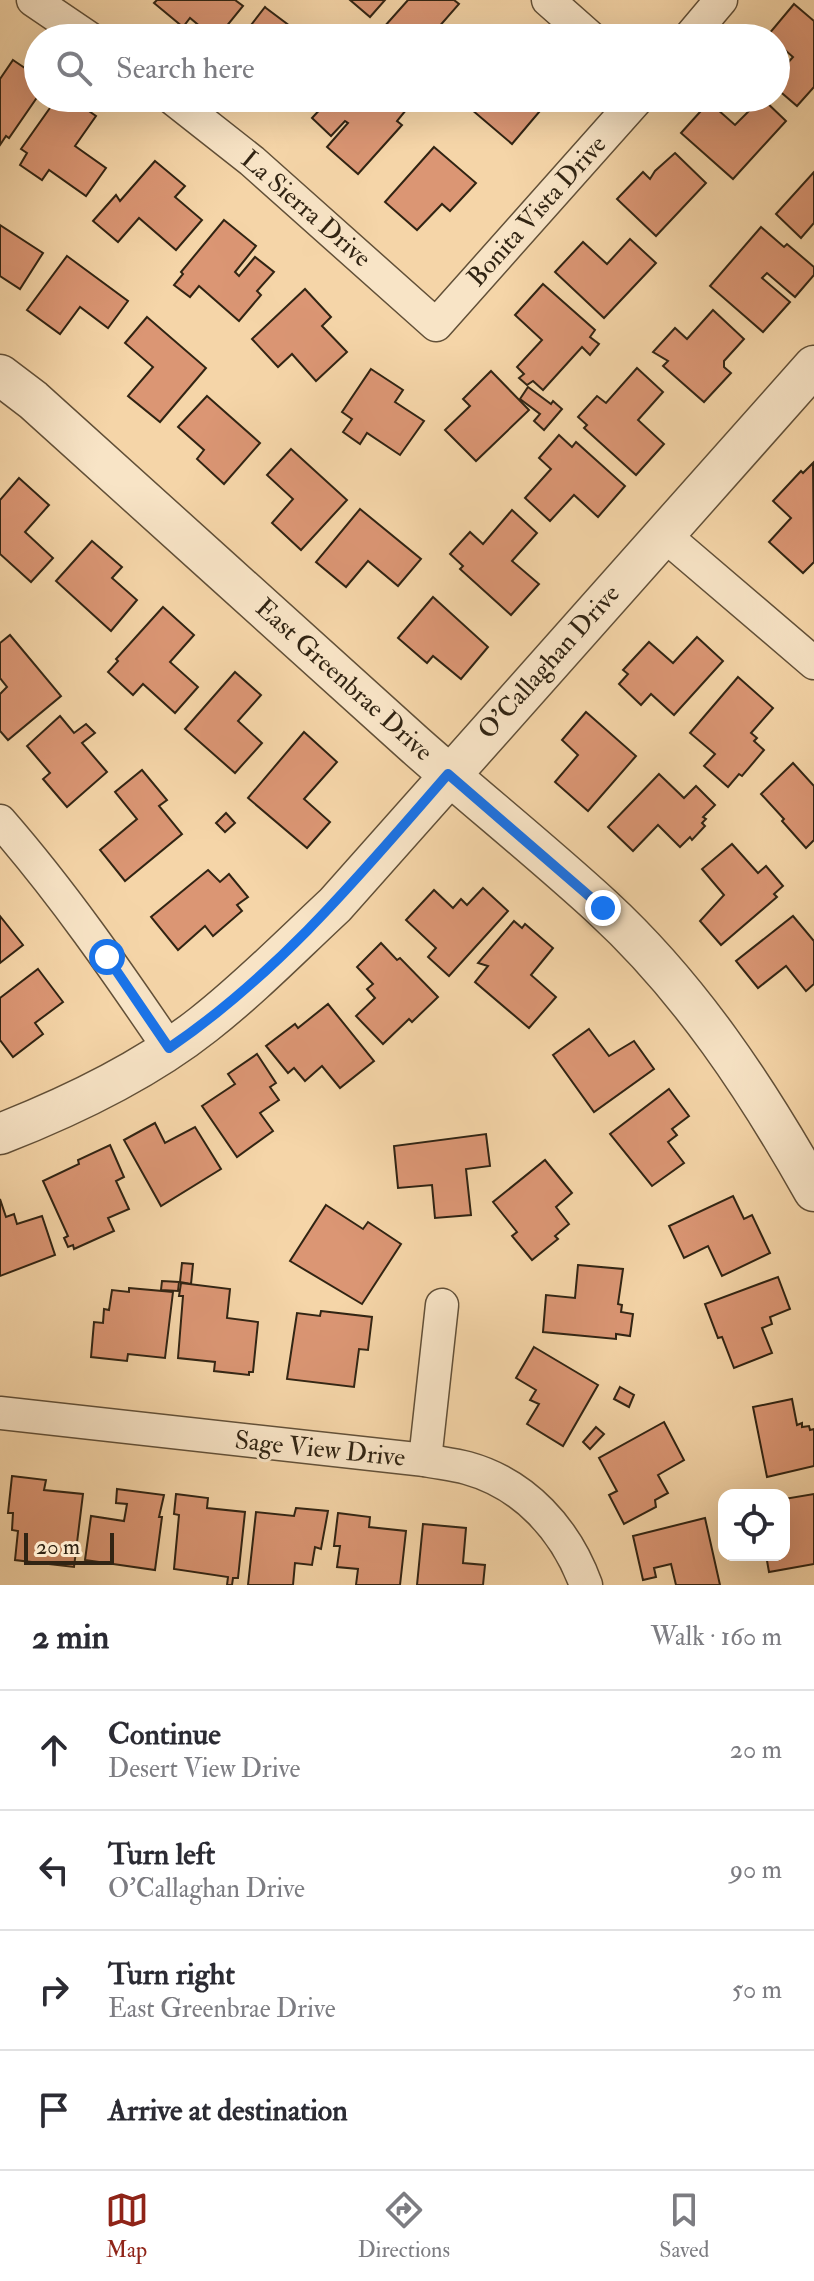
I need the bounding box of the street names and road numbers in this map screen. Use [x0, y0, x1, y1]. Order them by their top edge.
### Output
street label: Bonita Vista Drive [461, 129, 613, 293]
street label: La Sierra Drive [234, 144, 378, 274]
street label: O'Callaghan Drive [471, 578, 627, 746]
street label: East Greenbrae Drive [249, 592, 439, 768]
street label: Sage View Drive [233, 1424, 407, 1474]

